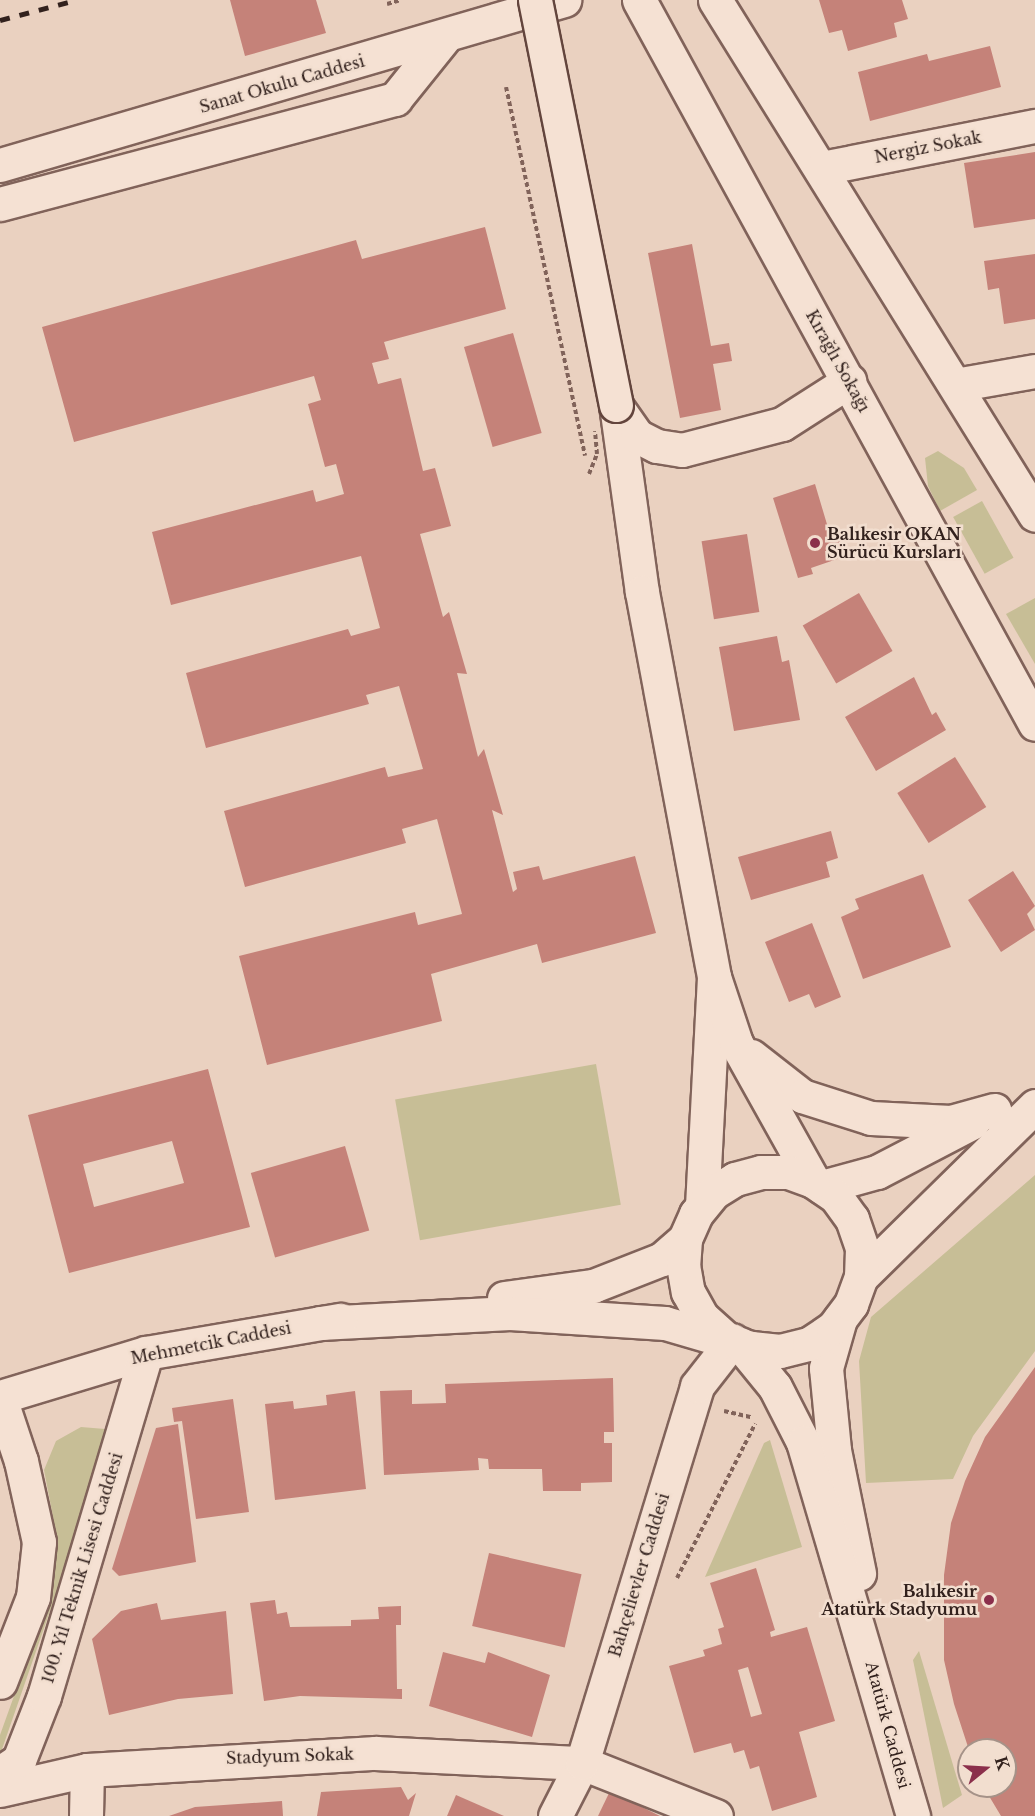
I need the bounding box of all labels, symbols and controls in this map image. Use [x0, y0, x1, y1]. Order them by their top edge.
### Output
street label: Sanat Okulu Caddesi [197, 51, 367, 117]
street label: Nergiz Sokak [873, 127, 983, 167]
street label: Kırağlı Sokağı [802, 307, 874, 415]
place label: Balıkesir OKAN Sürücü Kursları [827, 524, 961, 562]
marker: Balıkesir OKAN Sürücü Kursları [808, 536, 822, 550]
street label: Mehmetcik Caddesi [129, 1318, 293, 1368]
street label: 100. Yıl Teknik Lisesi Caddesi [38, 1450, 126, 1686]
street label: Bahçelievler Caddesi [605, 1491, 673, 1659]
place label: Balıkesir Atatürk Stadyumu [821, 1581, 977, 1619]
marker: Balıkesir Atatürk Stadyumu [982, 1593, 996, 1607]
street label: Atatürk Caddesi [862, 1659, 914, 1791]
north arrow [957, 1738, 1017, 1798]
street label: Stadyum Sokak [226, 1744, 354, 1768]
text: K [991, 1754, 1014, 1772]

